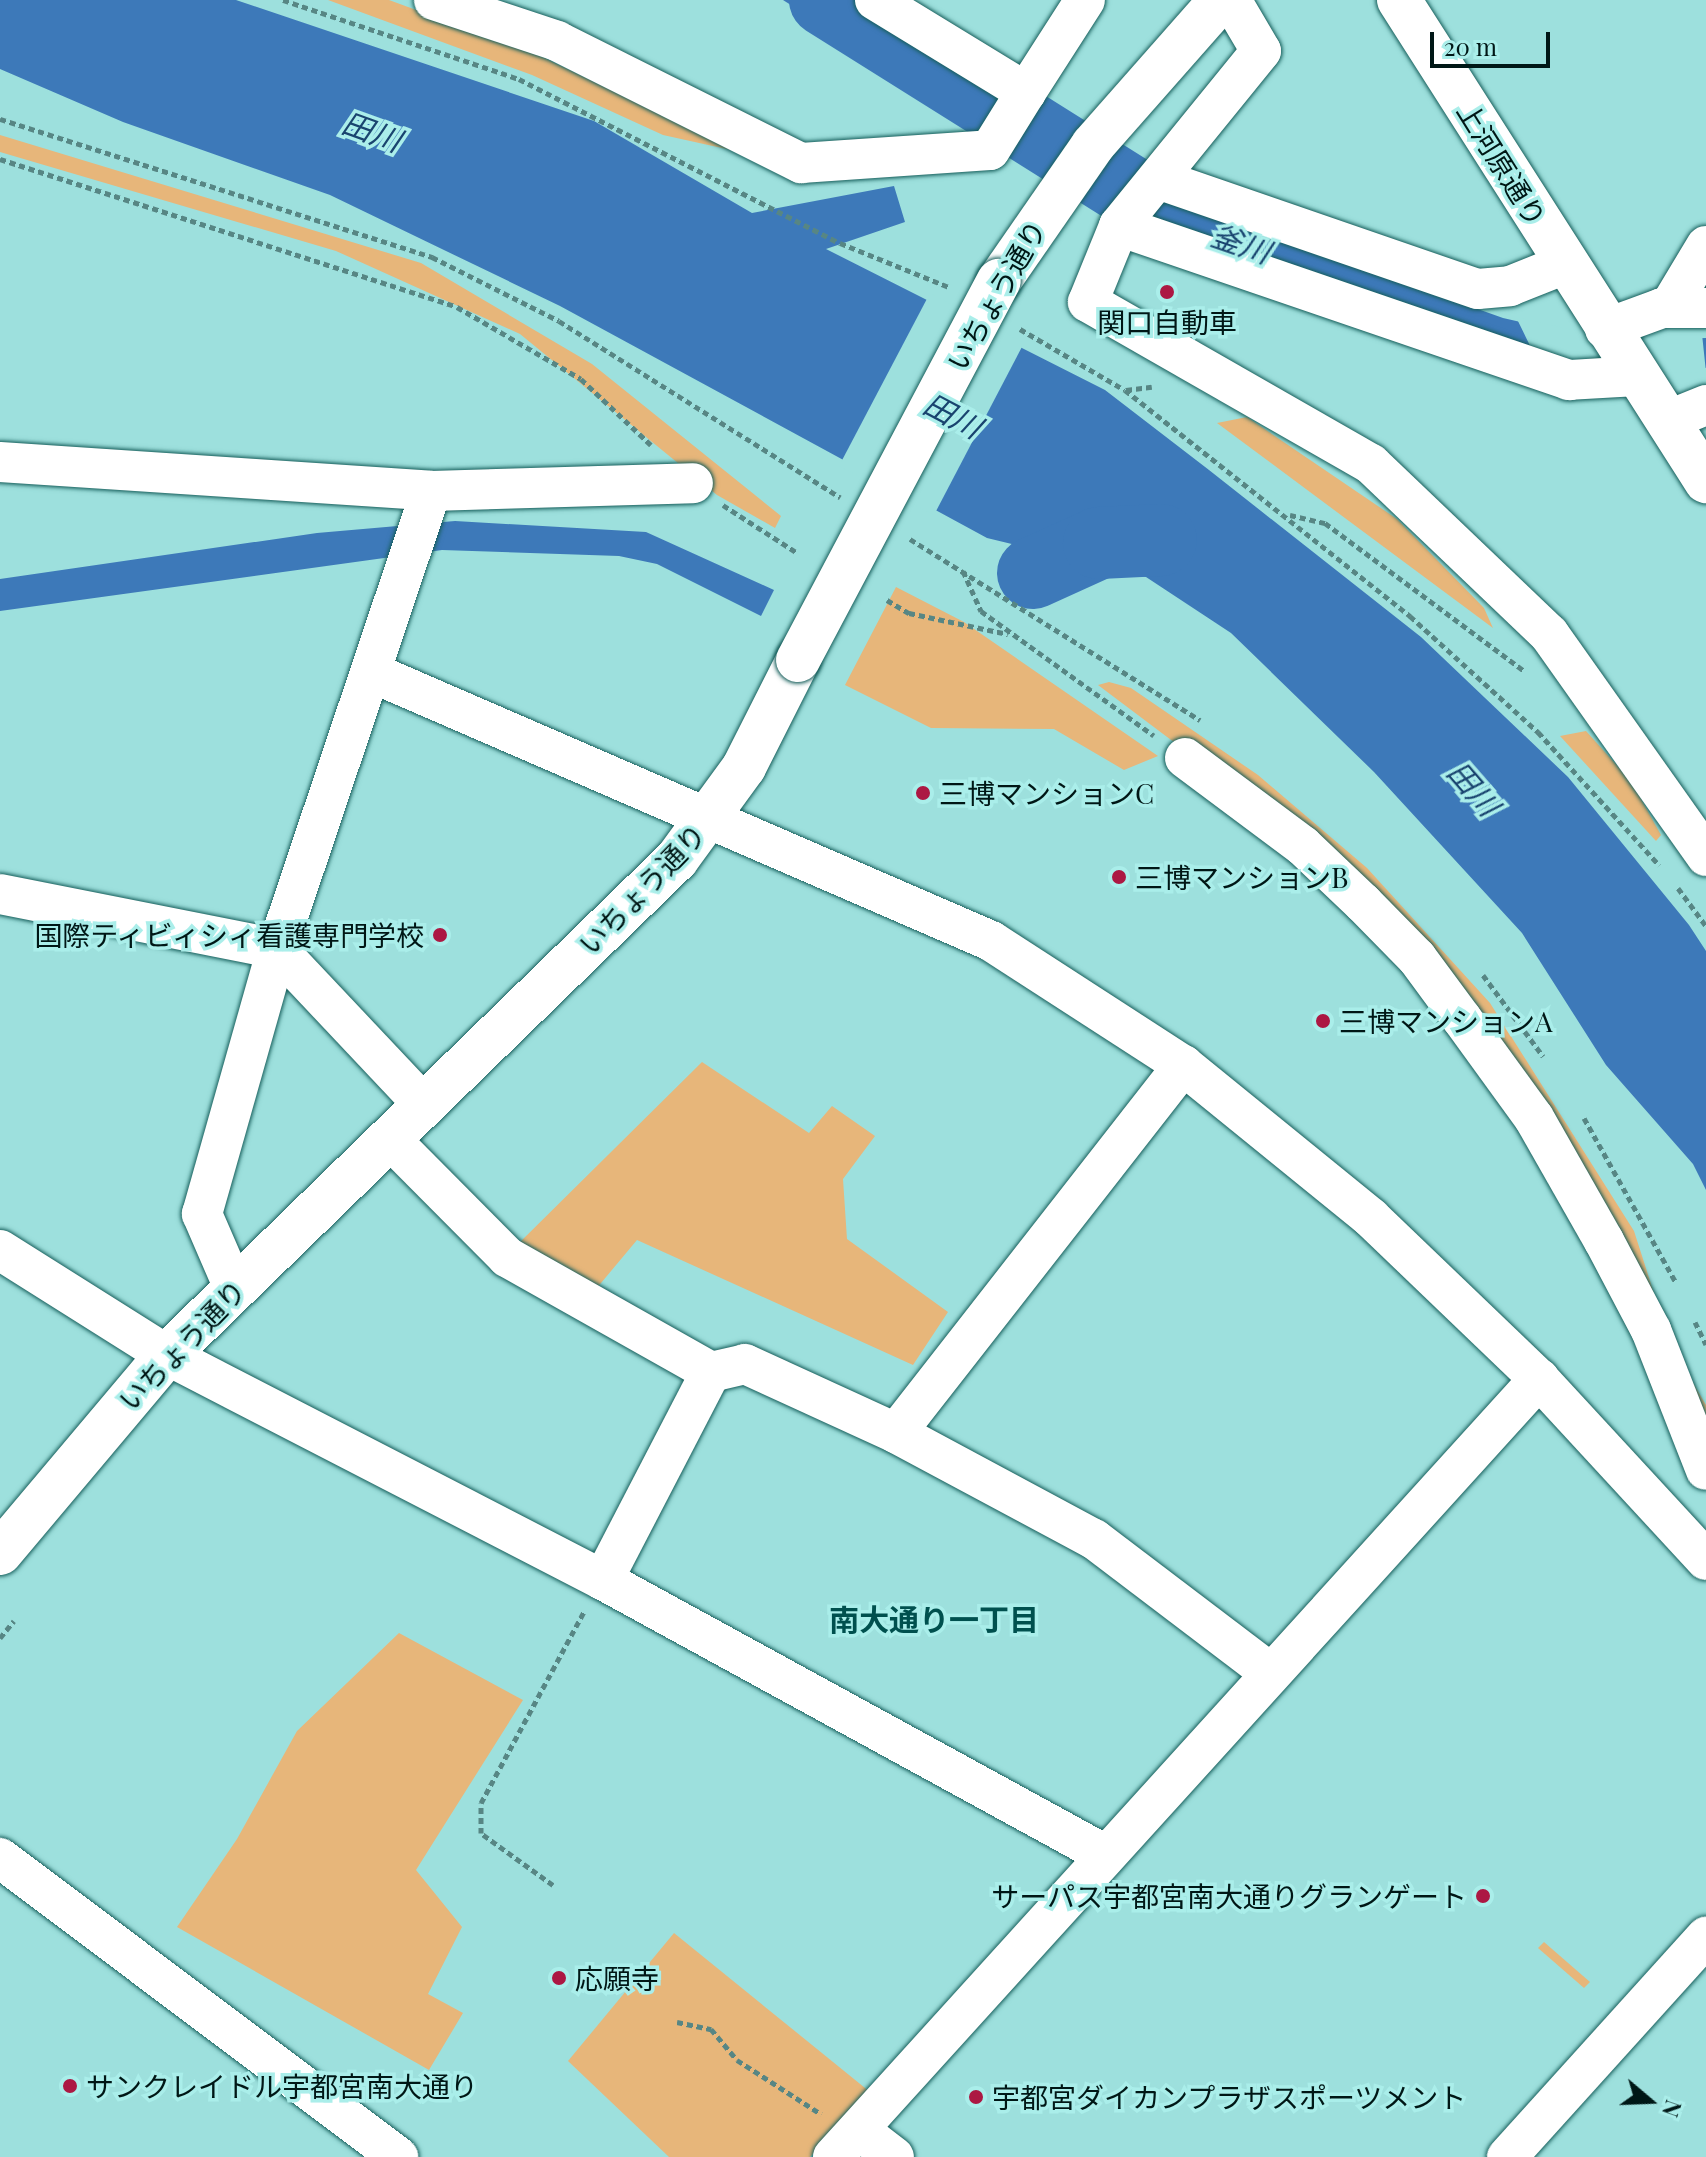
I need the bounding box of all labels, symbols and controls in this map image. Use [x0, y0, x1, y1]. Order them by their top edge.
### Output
scale bar [1434, 16, 1554, 66]
text: 20 m [1444, 30, 1497, 62]
street label: 上河原通り [1451, 96, 1553, 232]
water label: 田川 [338, 104, 406, 158]
street label: いちょう通り [939, 214, 1053, 376]
water label: 釜川 [1207, 216, 1275, 270]
marker: 関口自動車 [1158, 283, 1176, 301]
place label: 関口自動車 [1097, 305, 1237, 339]
water label: 田川 [918, 385, 988, 445]
water label: 田川 [1441, 754, 1507, 822]
place label: 三博マンションC [939, 776, 1154, 810]
marker: 三博マンションC [914, 784, 932, 802]
street label: いちょう通り [572, 817, 712, 961]
place label: 三博マンションB [1135, 860, 1348, 894]
marker: 三博マンションB [1110, 868, 1128, 886]
place label: 国際ティビィシィ看護専門学校 [32, 918, 424, 952]
marker: 国際ティビィシィ看護専門学校 [431, 926, 449, 944]
place label: 三博マンションA [1339, 1004, 1553, 1038]
marker: 三博マンションA [1314, 1012, 1332, 1030]
street label: いちょう通り [112, 1273, 252, 1417]
district label: 南大通り一丁目 [829, 1601, 1039, 1637]
place label: サーパス宇都宮南大通りグランゲート [991, 1879, 1467, 1913]
marker: サーパス宇都宮南大通りグランゲート [1474, 1887, 1492, 1905]
place label: 応願寺 [575, 1961, 659, 1995]
marker: 応願寺 [550, 1969, 568, 1987]
north arrow [1610, 2061, 1690, 2141]
place label: サンクレイドル宇都宮南大通り [86, 2069, 478, 2103]
marker: サンクレイドル宇都宮南大通り [61, 2077, 79, 2095]
place label: 宇都宮ダイカンプラザスポーツメント [992, 2080, 1468, 2114]
marker: 宇都宮ダイカンプラザスポーツメント [967, 2088, 985, 2106]
text: N [1656, 2096, 1689, 2121]

